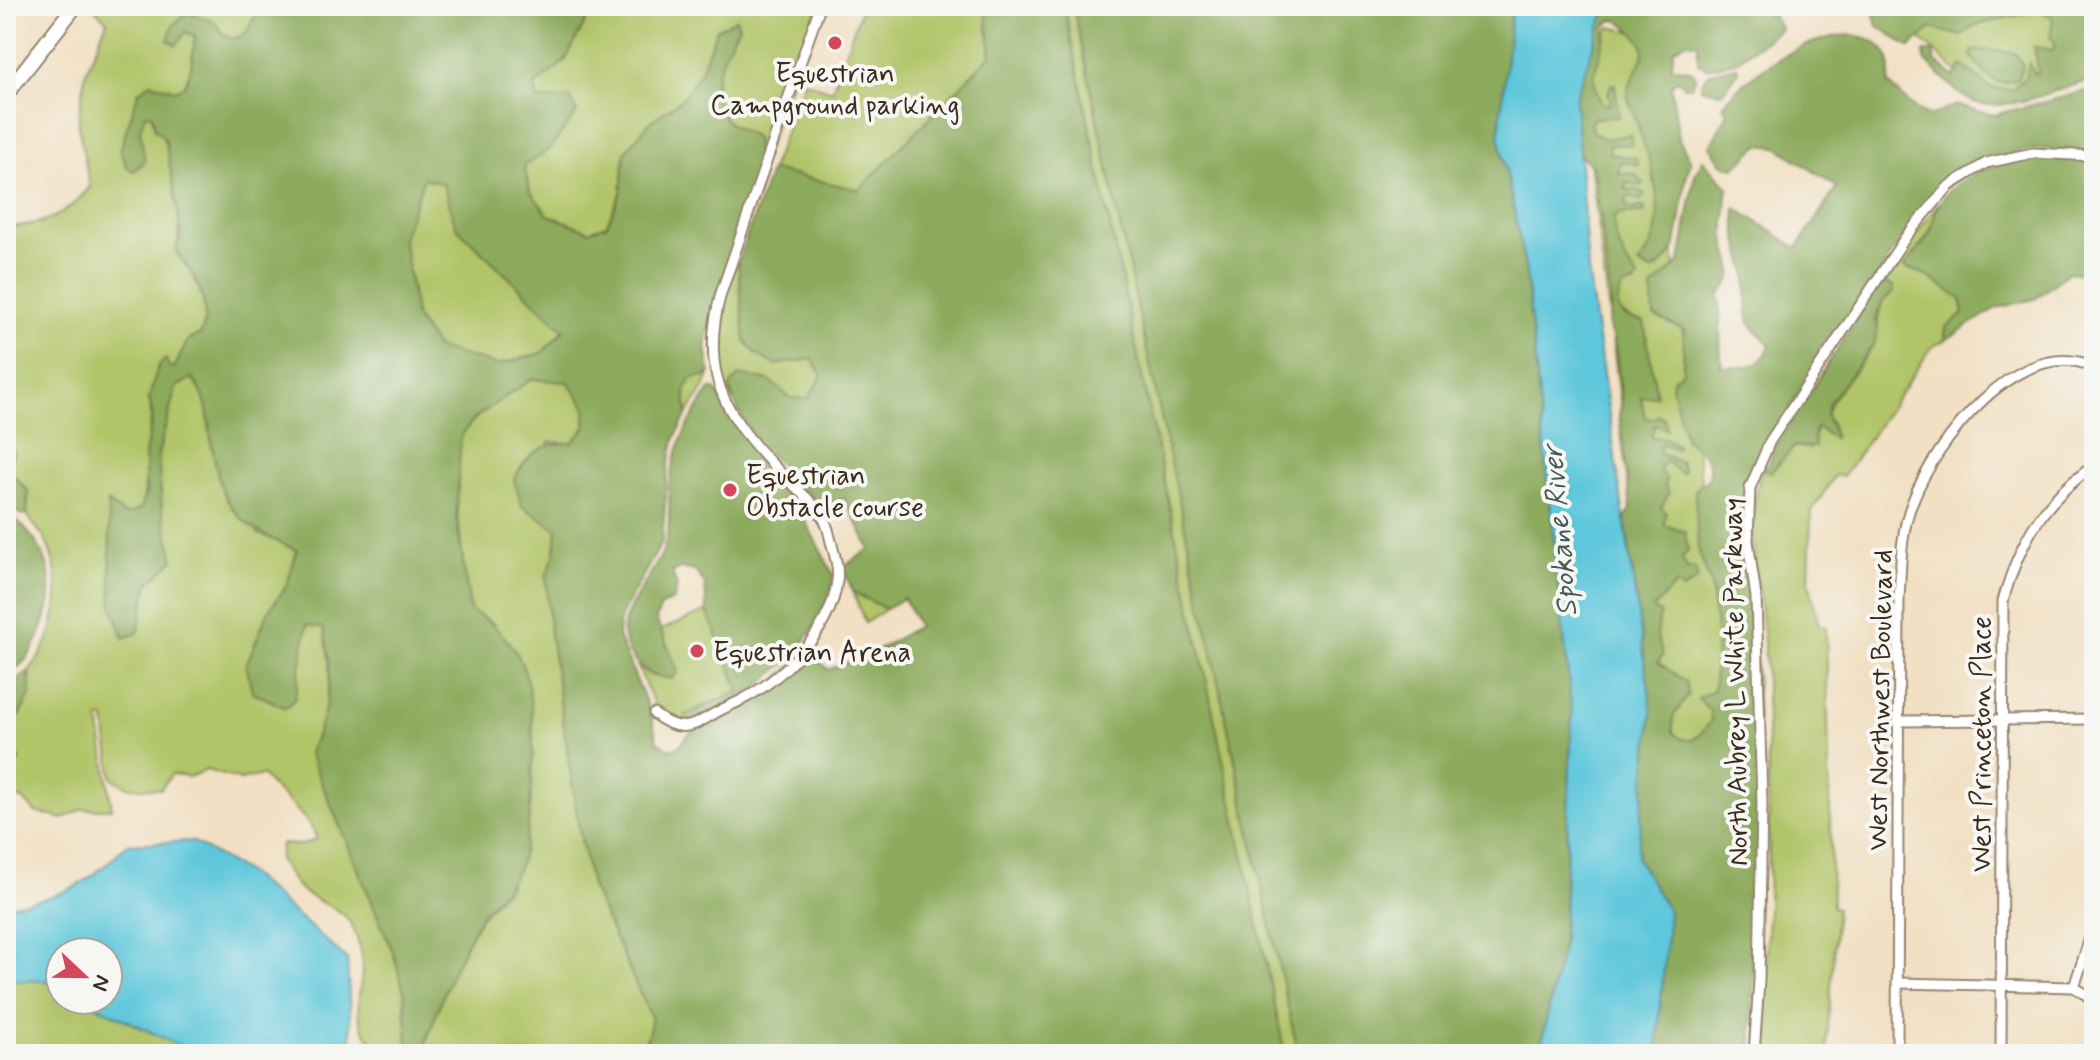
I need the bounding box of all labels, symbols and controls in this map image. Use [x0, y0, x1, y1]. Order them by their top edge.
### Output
marker: Equestrian Campground parking [826, 34, 844, 52]
place label: Equestrian Campground parking [710, 56, 960, 125]
water label: Spokane River [1533, 440, 1587, 618]
place label: Equestrian Obstacle course [746, 458, 924, 527]
marker: Equestrian Obstacle course [721, 481, 739, 499]
street label: North Aubrey L White Parkway [1715, 497, 1758, 867]
street label: West Northwest Boulevard [1860, 549, 1903, 851]
street label: West Princeton Place [1964, 616, 2001, 872]
place label: Equestrian Arena [713, 635, 911, 672]
marker: Equestrian Arena [688, 642, 706, 660]
north arrow [44, 936, 124, 1016]
text: N [85, 971, 116, 995]

